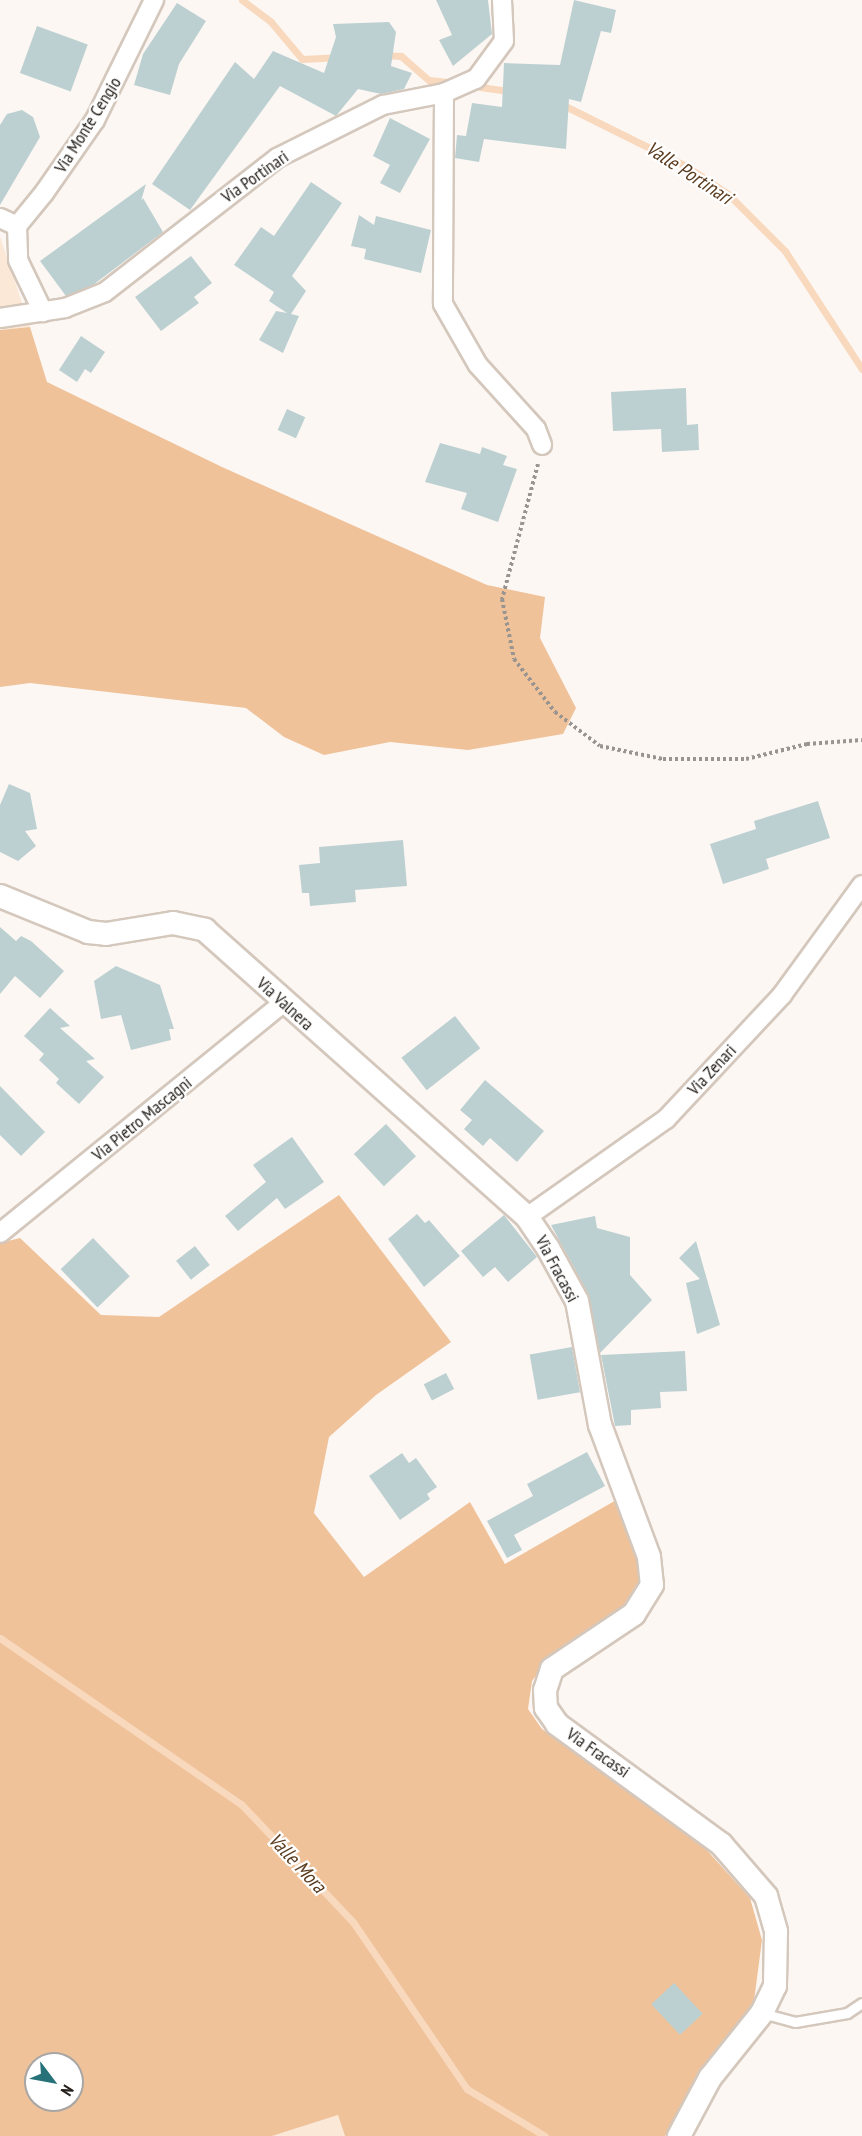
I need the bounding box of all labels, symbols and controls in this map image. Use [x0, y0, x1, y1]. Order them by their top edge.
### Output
street label: Via Monte Cengio [50, 73, 126, 177]
water label: Valle Portinari [641, 136, 737, 210]
street label: Via Portinari [217, 146, 293, 208]
street label: Via Valnera [252, 973, 318, 1035]
street label: Via Zenari [683, 1040, 741, 1100]
street label: Via Pietro Mascagni [88, 1072, 196, 1166]
street label: Via Fracassi [530, 1232, 584, 1306]
street label: Via Fracassi [562, 1723, 634, 1783]
water label: Valle Mora [263, 1828, 331, 1898]
north arrow [24, 2052, 84, 2112]
text: N [57, 2082, 78, 2099]

